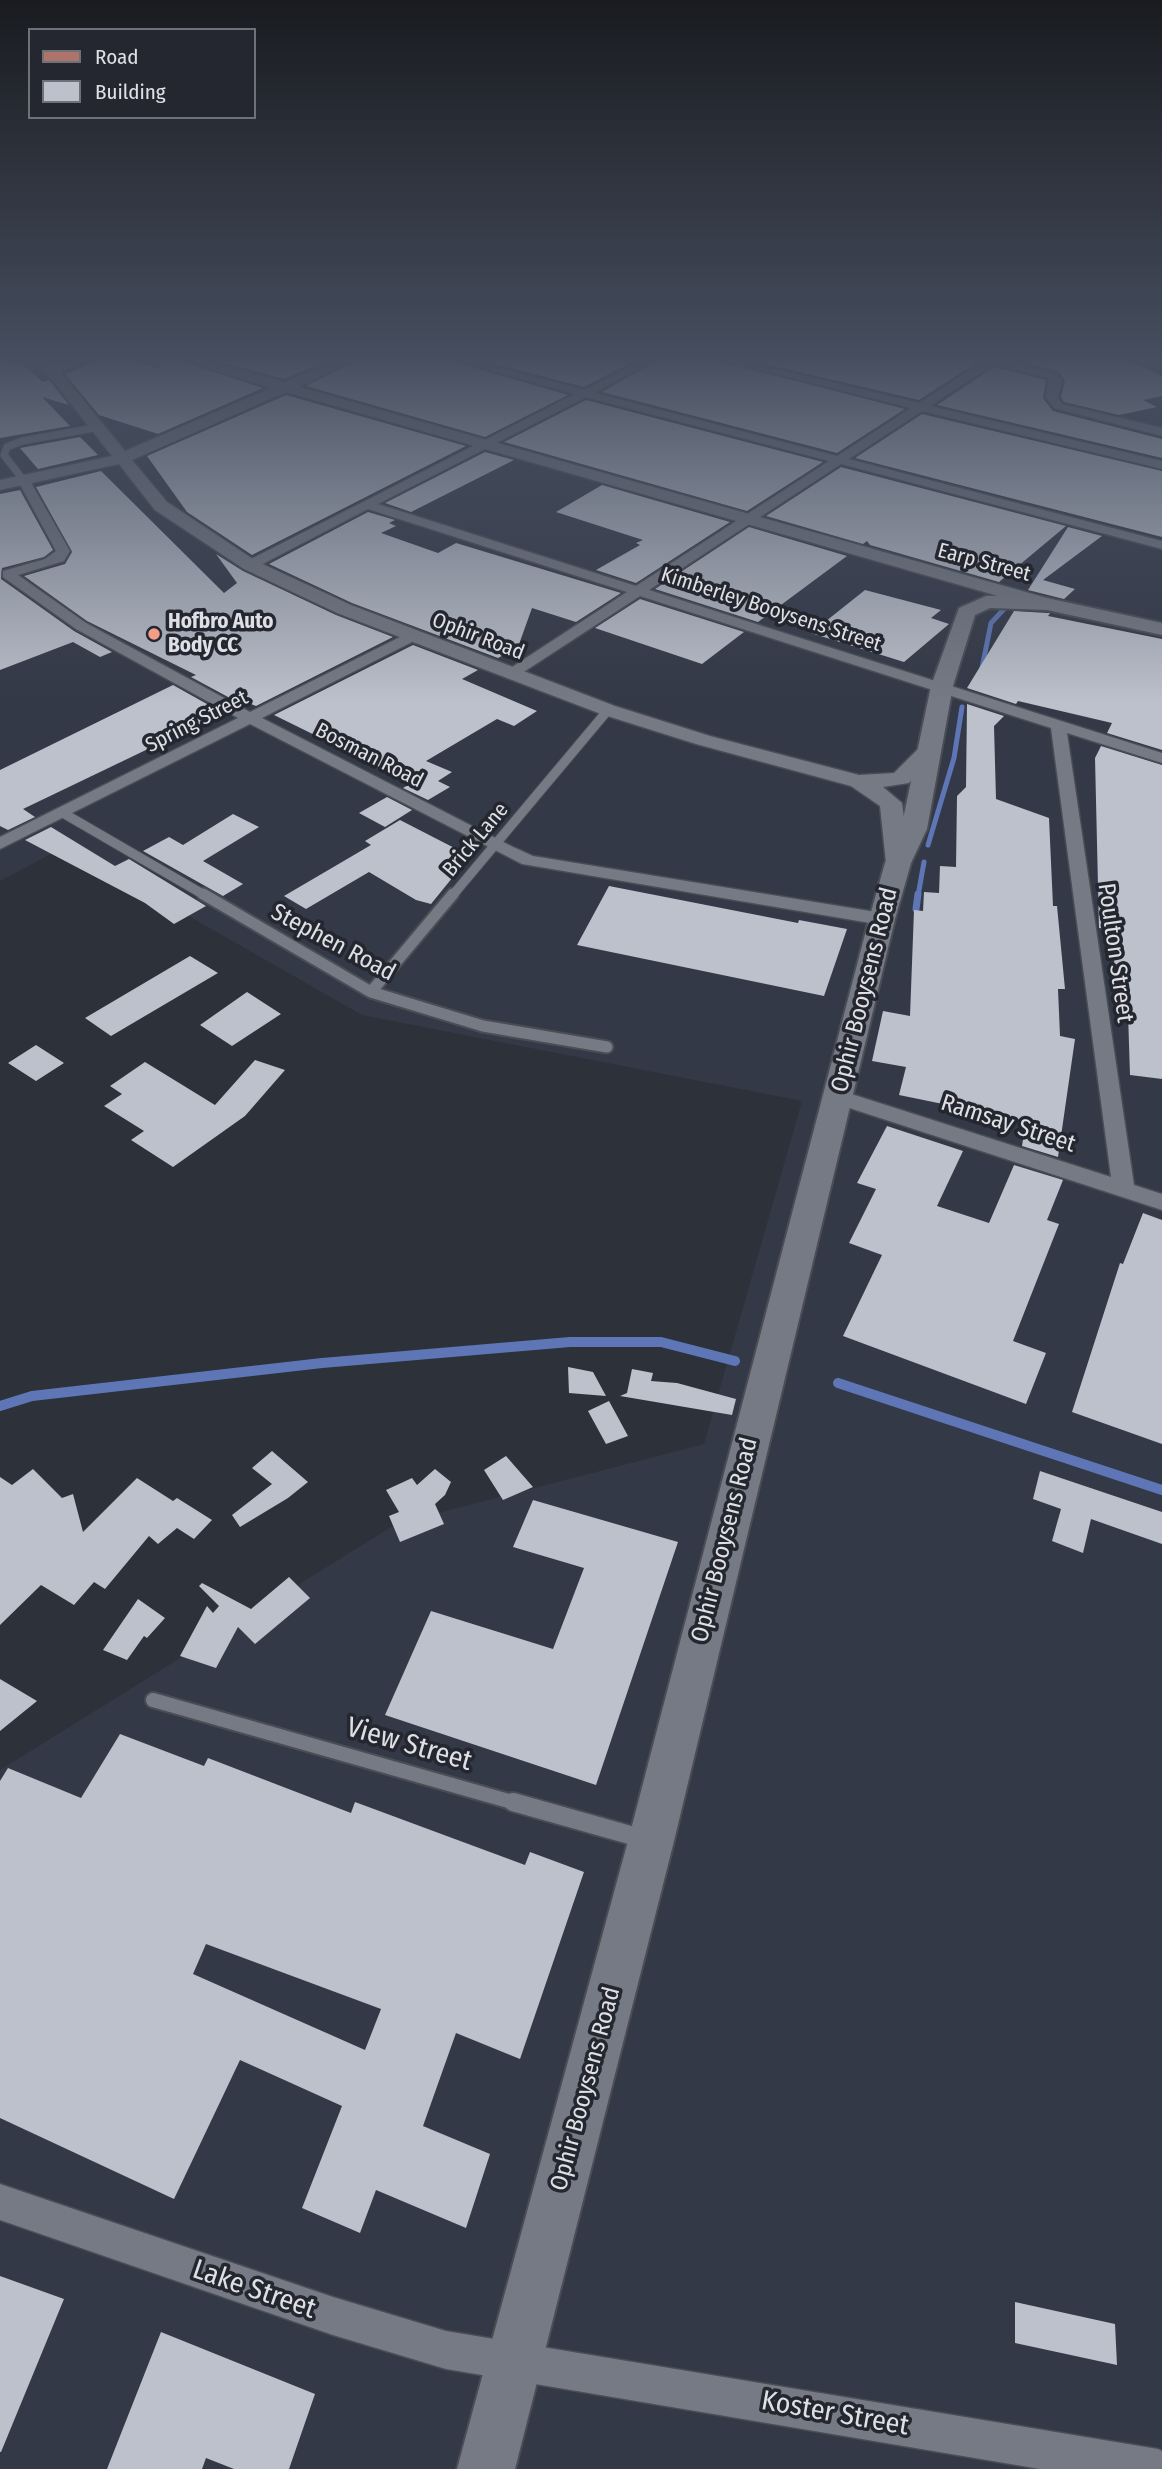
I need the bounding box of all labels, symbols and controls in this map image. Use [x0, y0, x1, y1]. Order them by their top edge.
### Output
legend [28, 28, 256, 119]
text: Road [95, 44, 139, 70]
text: Building [95, 79, 166, 105]
street label: Earp Street [935, 539, 1033, 587]
street label: Kimberley Booysens Street [658, 562, 884, 658]
street label: Ophir Road [428, 608, 528, 666]
place label: Hofbro Auto Body CC [168, 609, 273, 659]
marker: Hofbro Auto Body CC [146, 626, 162, 642]
street label: Spring Street [142, 685, 252, 759]
street label: Bosman Road [311, 718, 427, 794]
street label: Brick Lane [438, 798, 514, 882]
street label: Poulton Street [1091, 881, 1139, 1025]
street label: Ophir Booysens Road [826, 885, 904, 1095]
street label: Stephen Road [266, 898, 400, 988]
street label: Ramsay Street [937, 1089, 1079, 1159]
street label: Ophir Booysens Road [686, 1435, 764, 1645]
street label: View Street [342, 1711, 476, 1779]
street label: Ophir Booysens Road [545, 1984, 627, 2194]
street label: Lake Street [188, 2253, 320, 2327]
street label: Koster Street [759, 2385, 911, 2443]

